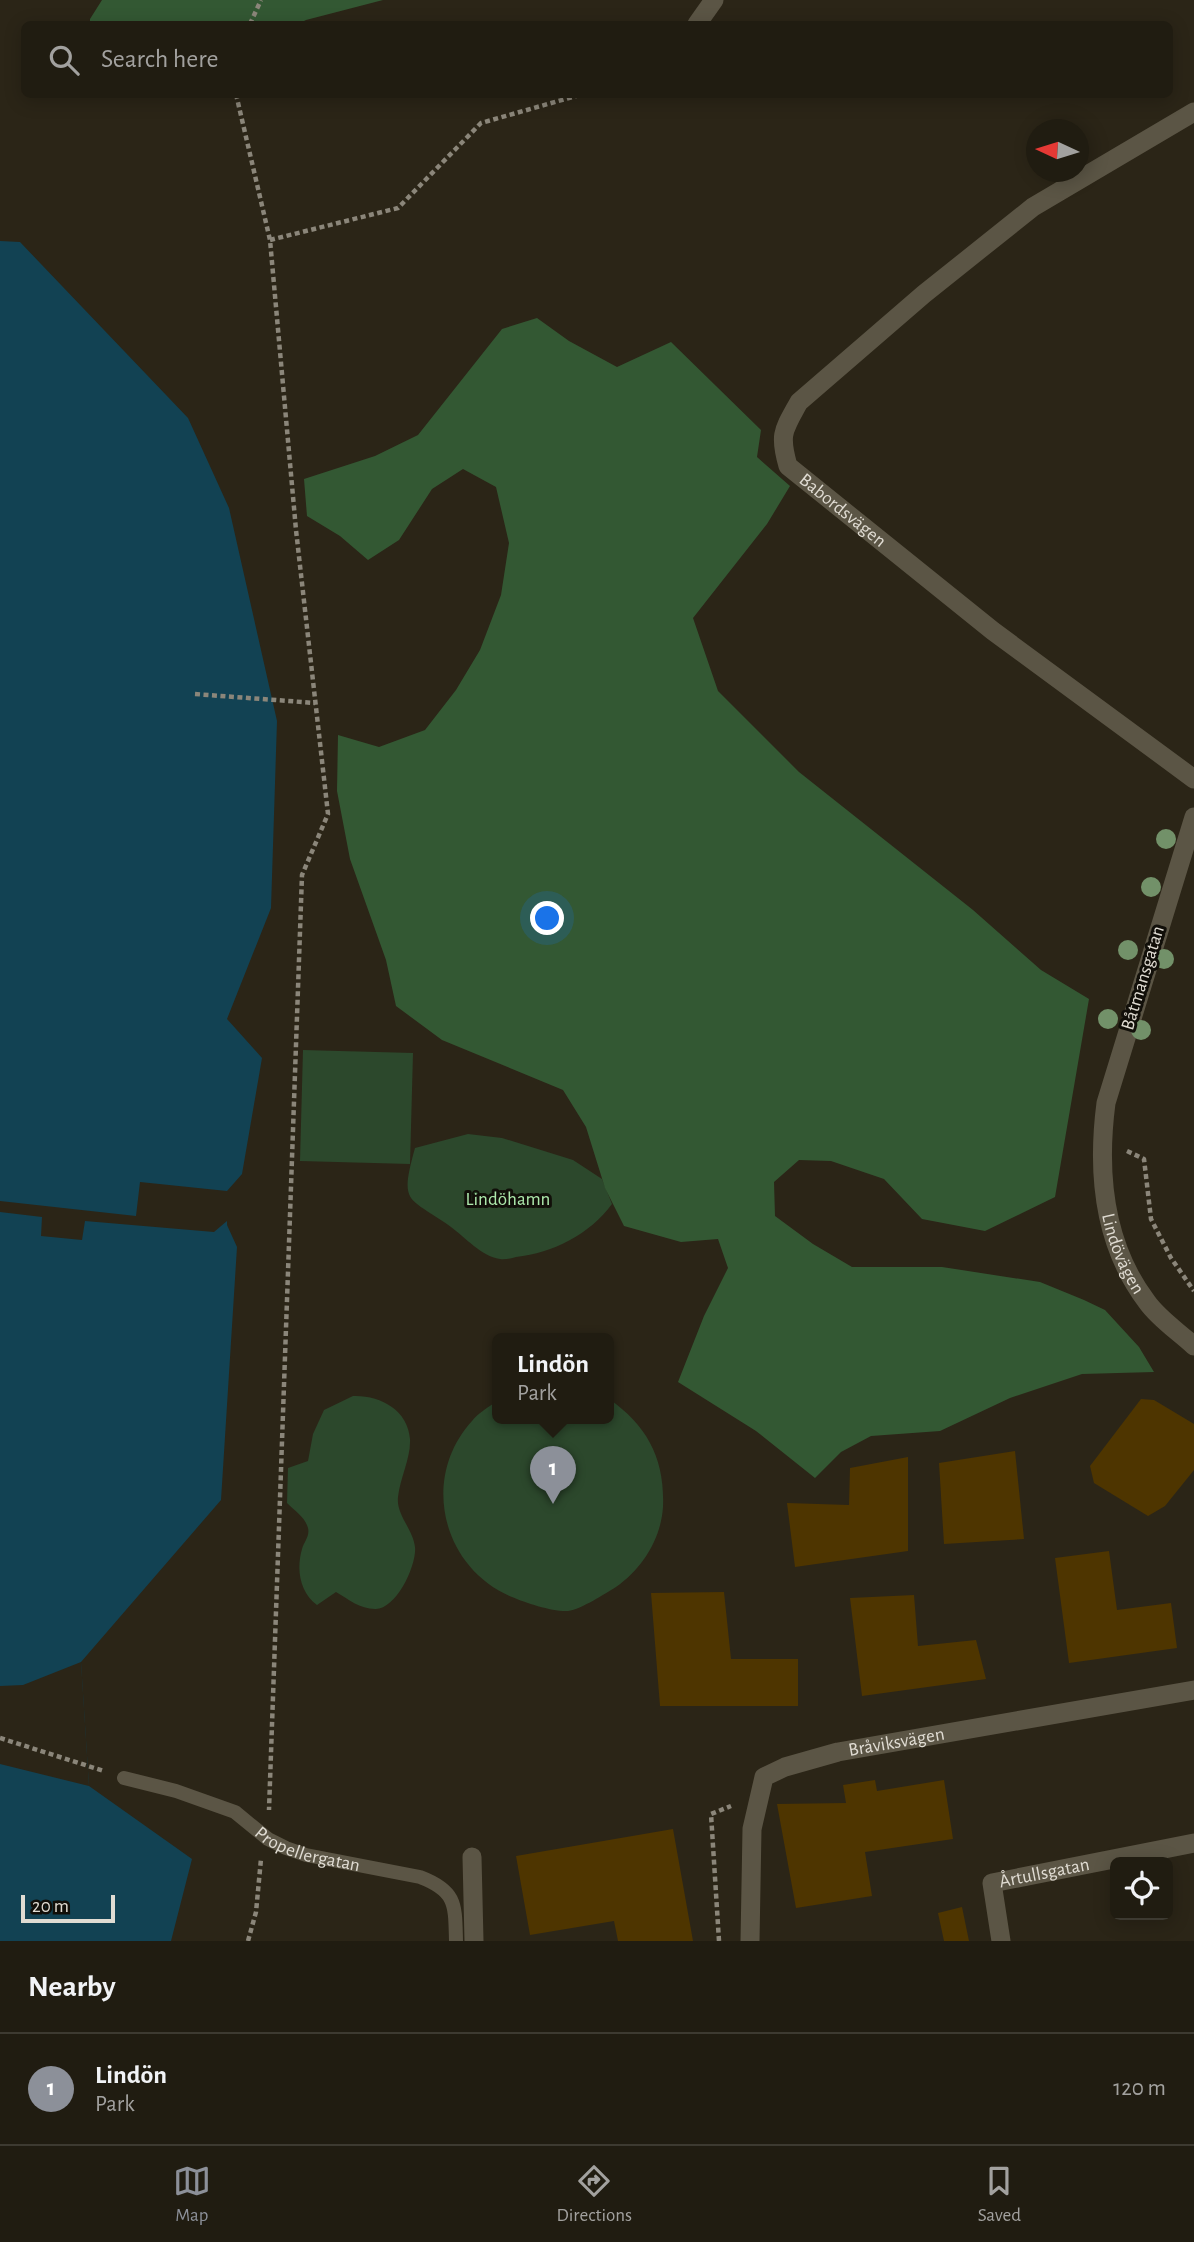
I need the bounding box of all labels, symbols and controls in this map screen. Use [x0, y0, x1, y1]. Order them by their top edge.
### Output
search box [21, 21, 1173, 98]
icon: search [45, 41, 83, 79]
text: Search here [101, 46, 219, 72]
north arrow [1026, 119, 1089, 182]
street label: Babordsvägen [796, 470, 890, 551]
your location [530, 901, 564, 935]
street label: Båtmansgatan [1118, 924, 1168, 1032]
park label: Lindöhamn [466, 1190, 550, 1209]
street label: Lindövägen [1099, 1211, 1148, 1297]
popup [492, 1333, 614, 1424]
text: Lindön [517, 1351, 589, 1377]
text: Park [517, 1382, 557, 1405]
pin: 1 [530, 1446, 576, 1504]
street label: Bråviksvägen [847, 1724, 946, 1760]
street label: Propellergatan [251, 1823, 362, 1875]
street label: Årtullsgatan [997, 1854, 1091, 1891]
map controls [1110, 1857, 1173, 1920]
button: locate [1110, 1857, 1173, 1920]
scale bar [21, 1892, 116, 1924]
text: 20 m [32, 1897, 69, 1916]
text: Nearby [28, 1972, 116, 2002]
text: Lindön [95, 2062, 167, 2088]
text: 1 [47, 2077, 55, 2100]
text: 120 m [1113, 2077, 1166, 2100]
text: Park [95, 2093, 135, 2116]
tab: Map [173, 2162, 211, 2227]
tab: Directions [556, 2162, 632, 2227]
tab: Saved [978, 2162, 1021, 2227]

